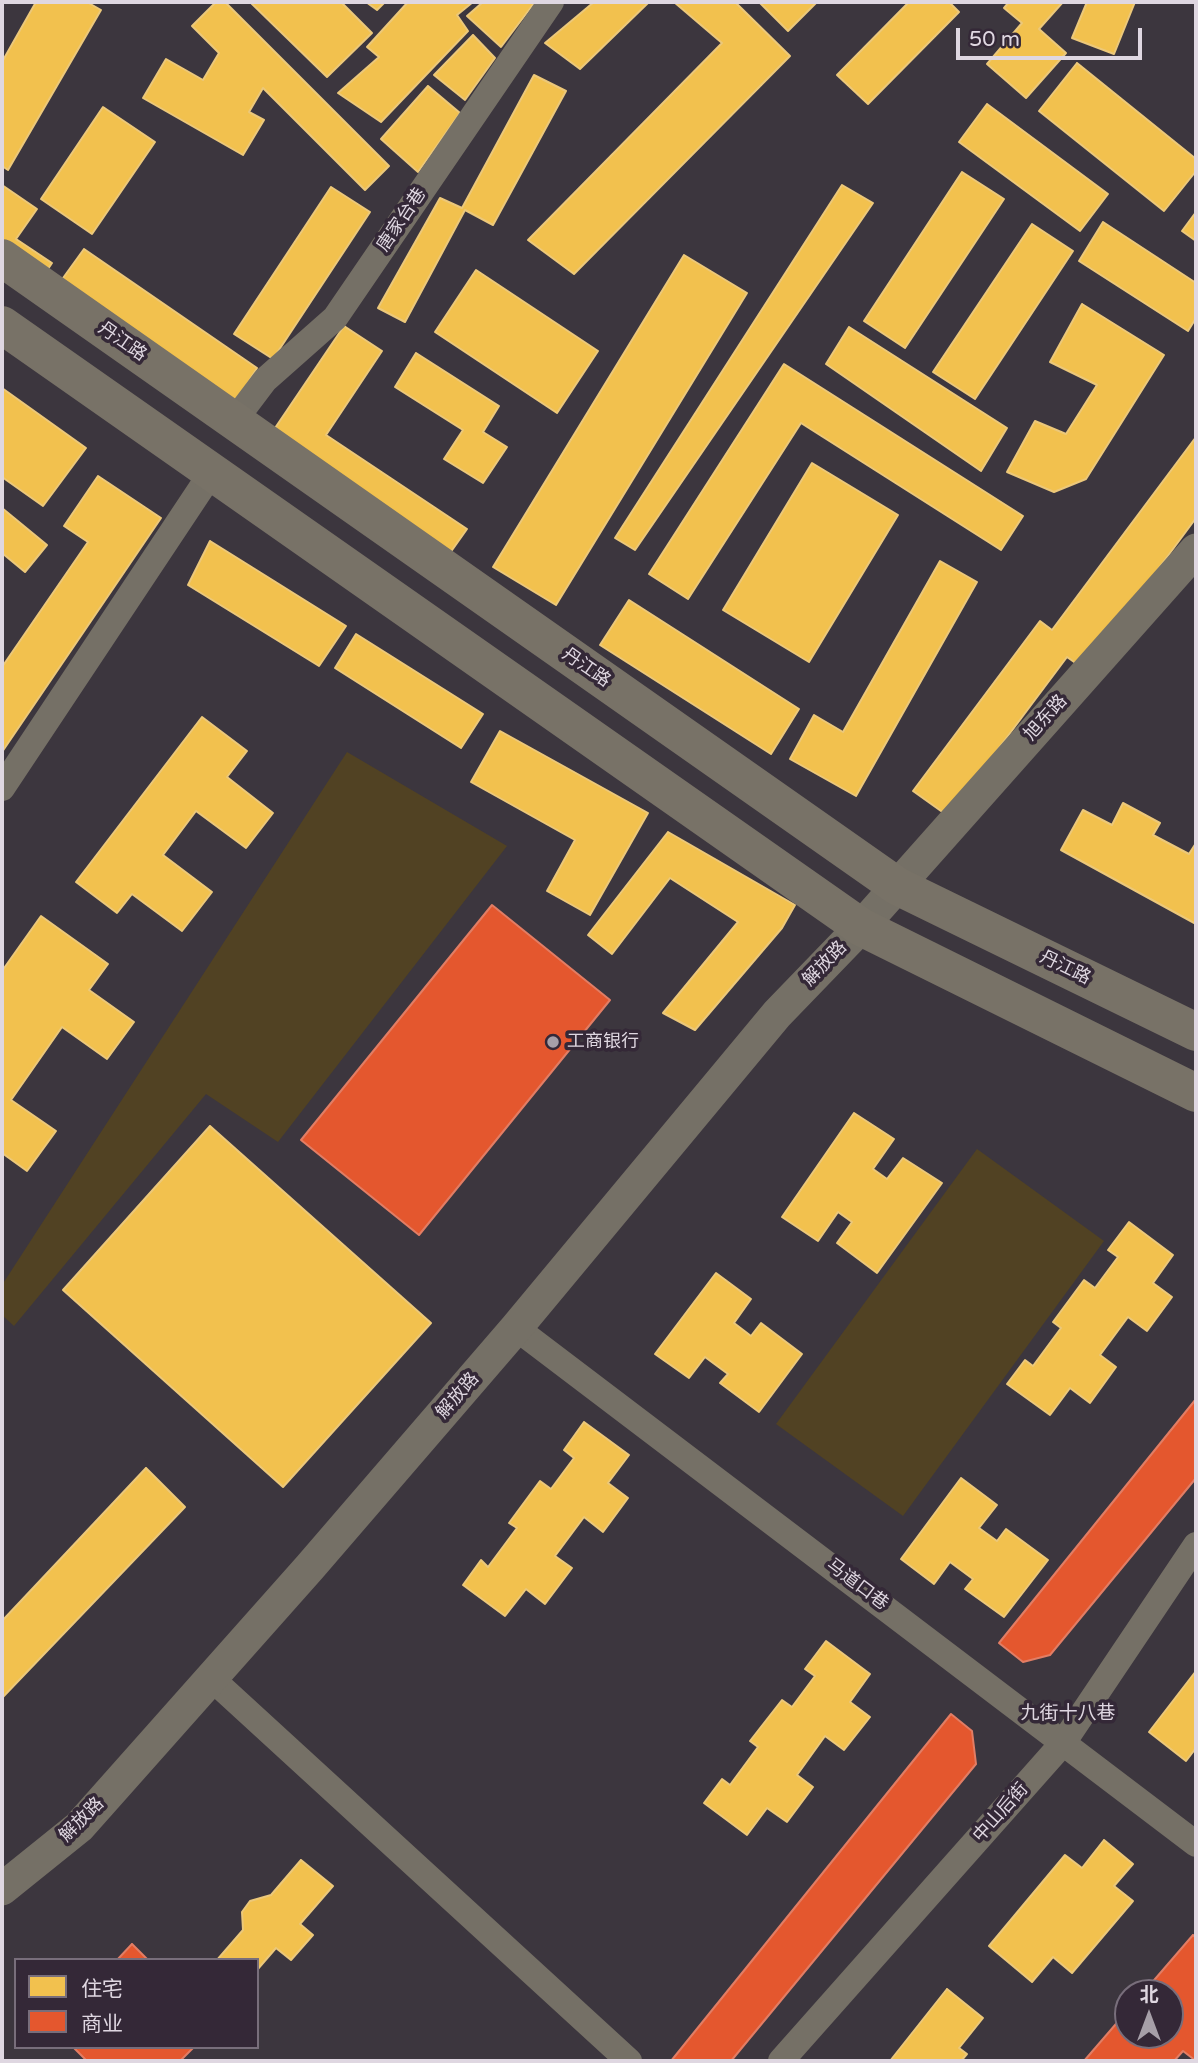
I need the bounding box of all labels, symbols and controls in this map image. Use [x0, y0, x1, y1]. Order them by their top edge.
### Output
scale bar [960, 14, 1146, 58]
text: 50 m [969, 27, 1020, 52]
street label: 唐家台巷 [373, 184, 431, 256]
street label: 丹江路 [94, 318, 150, 366]
street label: 丹江路 [558, 644, 614, 692]
street label: 旭东路 [1020, 691, 1072, 745]
street label: 解放路 [798, 937, 852, 991]
street label: 丹江路 [1036, 946, 1094, 990]
place label: 工商银行 [567, 1031, 639, 1053]
marker: 工商银行 [545, 1034, 561, 1050]
street label: 解放路 [432, 1369, 484, 1423]
street label: 马道口巷 [822, 1555, 892, 1615]
district label: 九街十八巷 [1021, 1703, 1115, 1725]
street label: 中山后街 [969, 1779, 1033, 1847]
street label: 解放路 [55, 1793, 109, 1847]
legend [14, 1958, 259, 2049]
text: 住宅 [81, 1977, 123, 2002]
north arrow [1114, 1979, 1184, 2049]
text: 北 [1139, 1984, 1159, 2006]
text: 商业 [81, 2012, 123, 2037]

